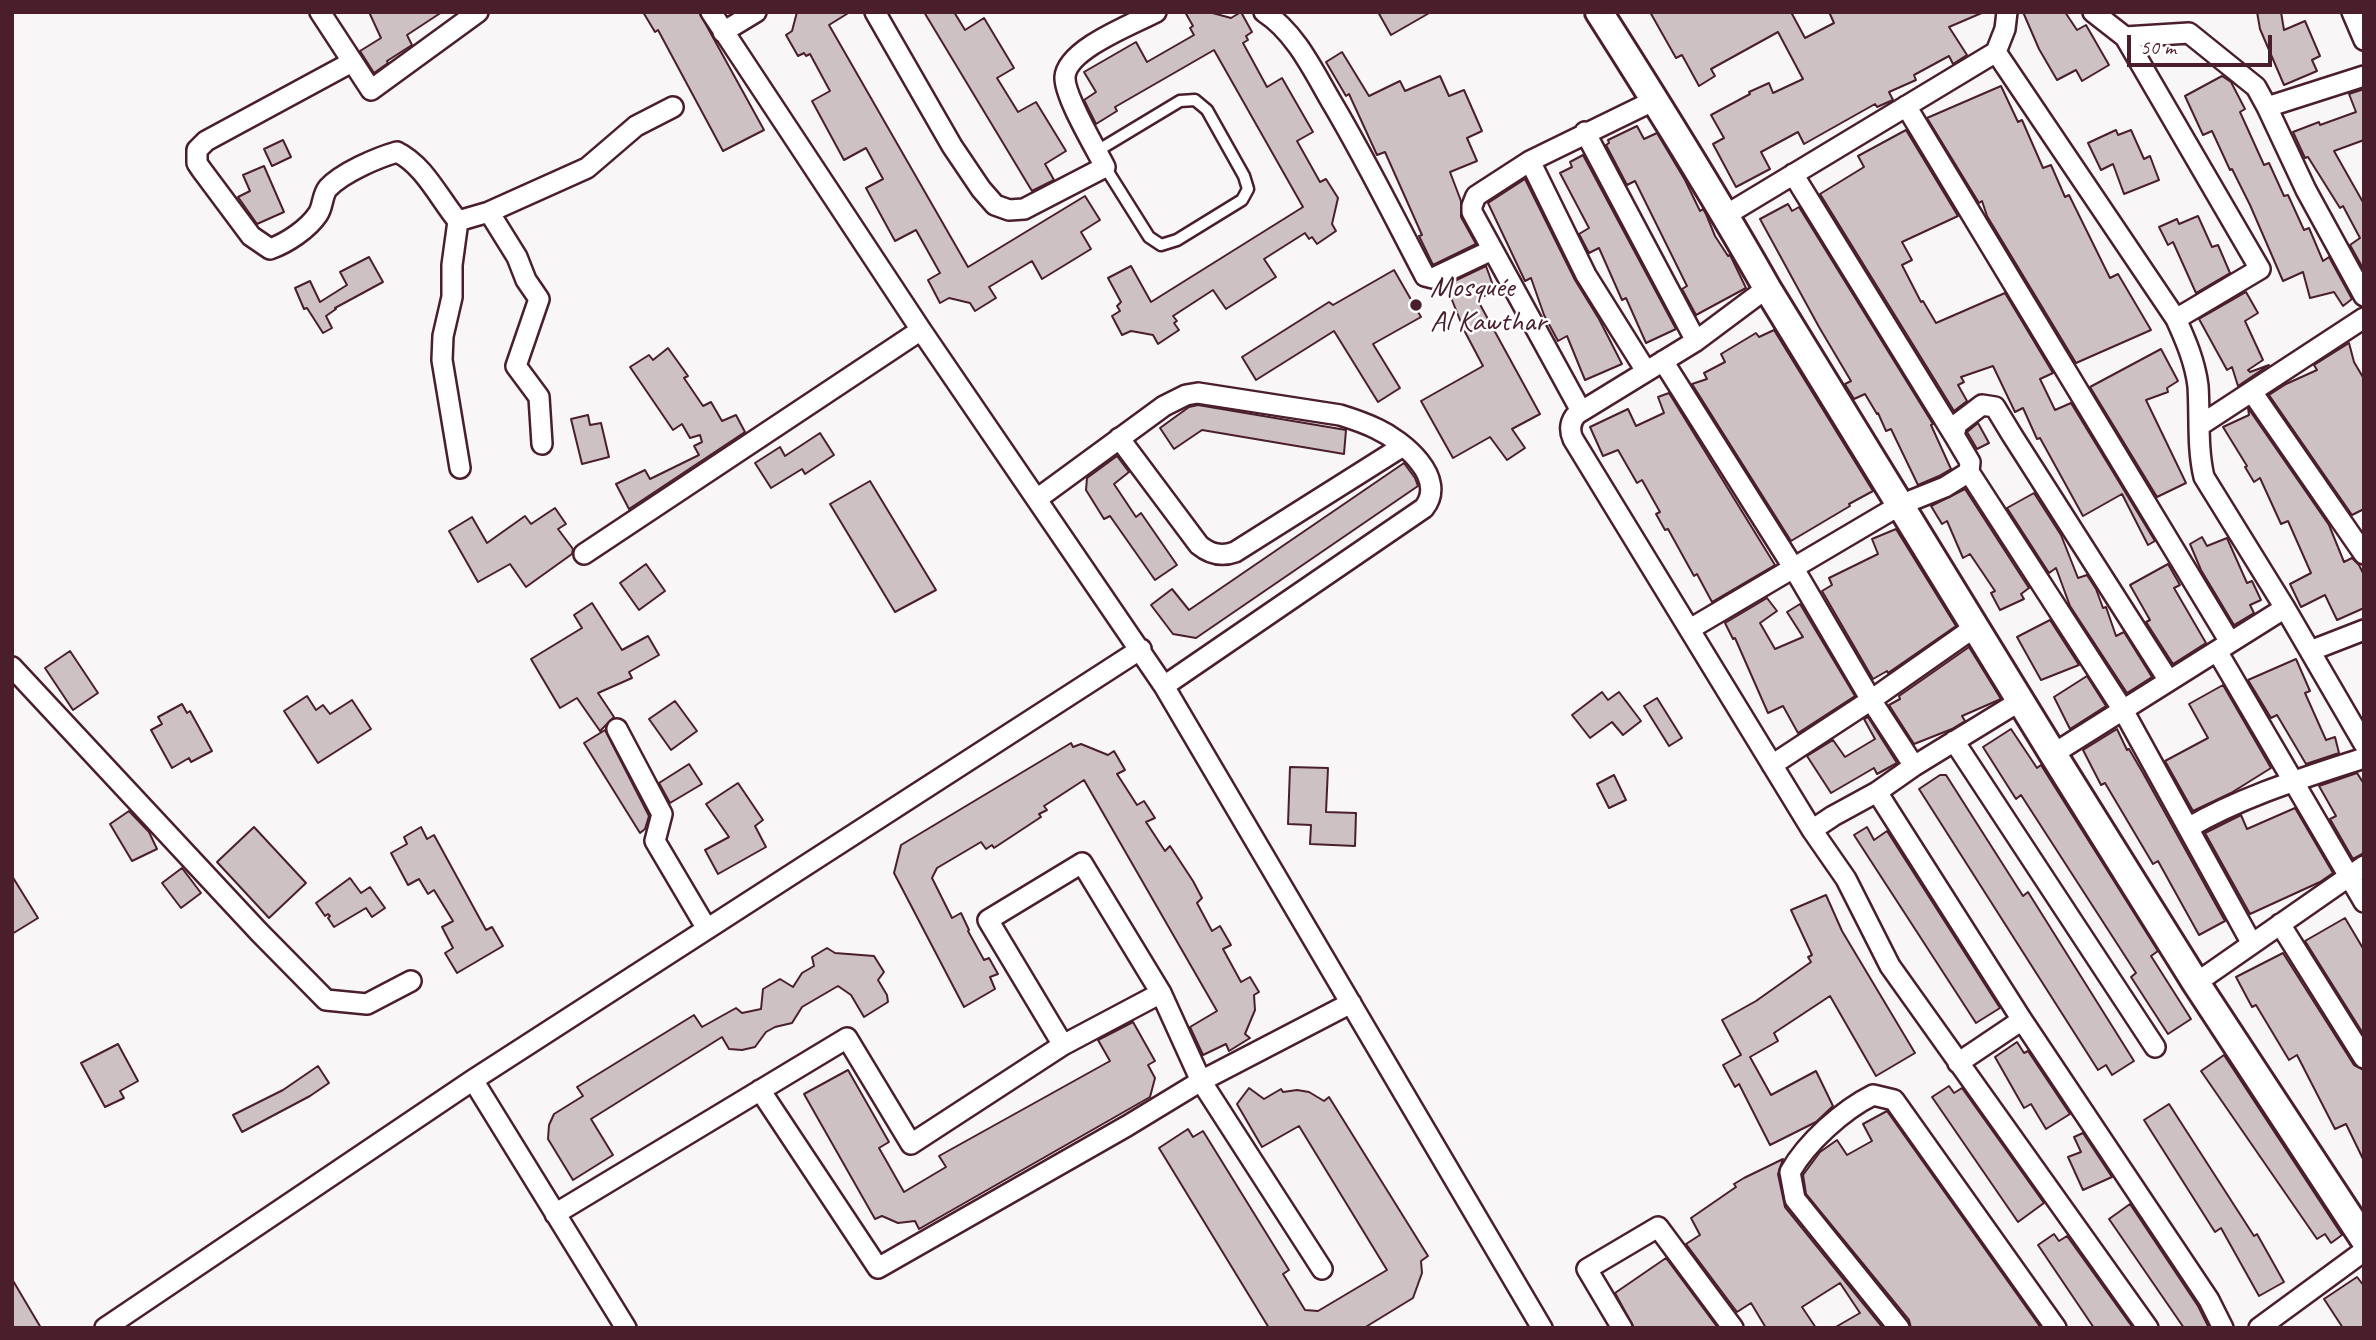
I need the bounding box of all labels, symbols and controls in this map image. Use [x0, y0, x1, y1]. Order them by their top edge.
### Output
scale bar [2131, 21, 2276, 65]
text: 50 m [2140, 34, 2176, 60]
place label: Mosquée Al Kawthar [1430, 270, 1546, 340]
marker: Mosquée Al Kawthar [1408, 297, 1424, 313]

